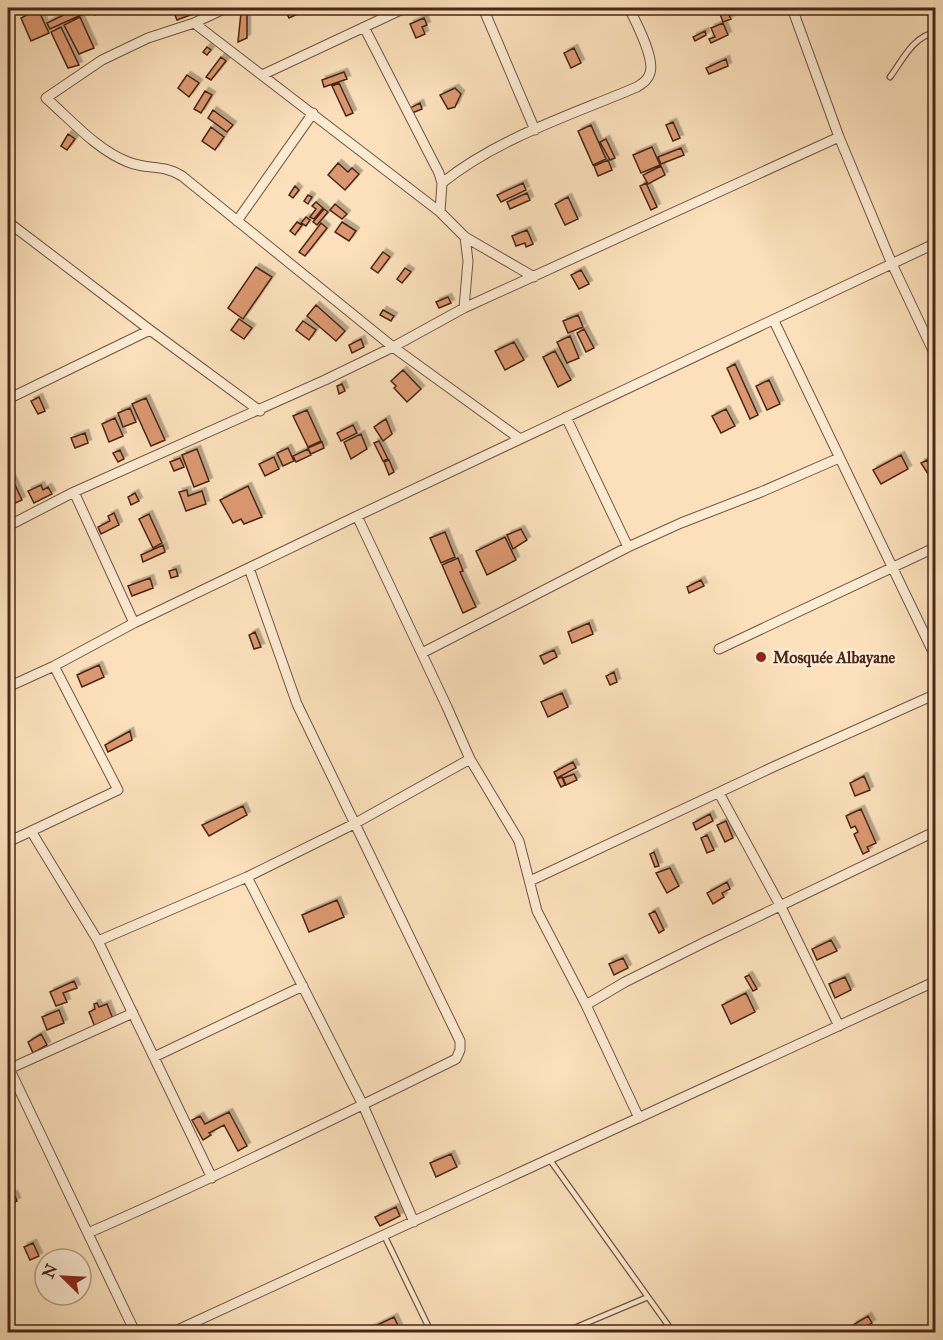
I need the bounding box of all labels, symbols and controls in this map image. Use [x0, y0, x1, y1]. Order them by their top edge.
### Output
place label: Mosquée Albayane [773, 648, 896, 668]
marker: Mosquée Albayane [754, 650, 768, 664]
north arrow [33, 1247, 93, 1307]
text: N [38, 1261, 61, 1281]

